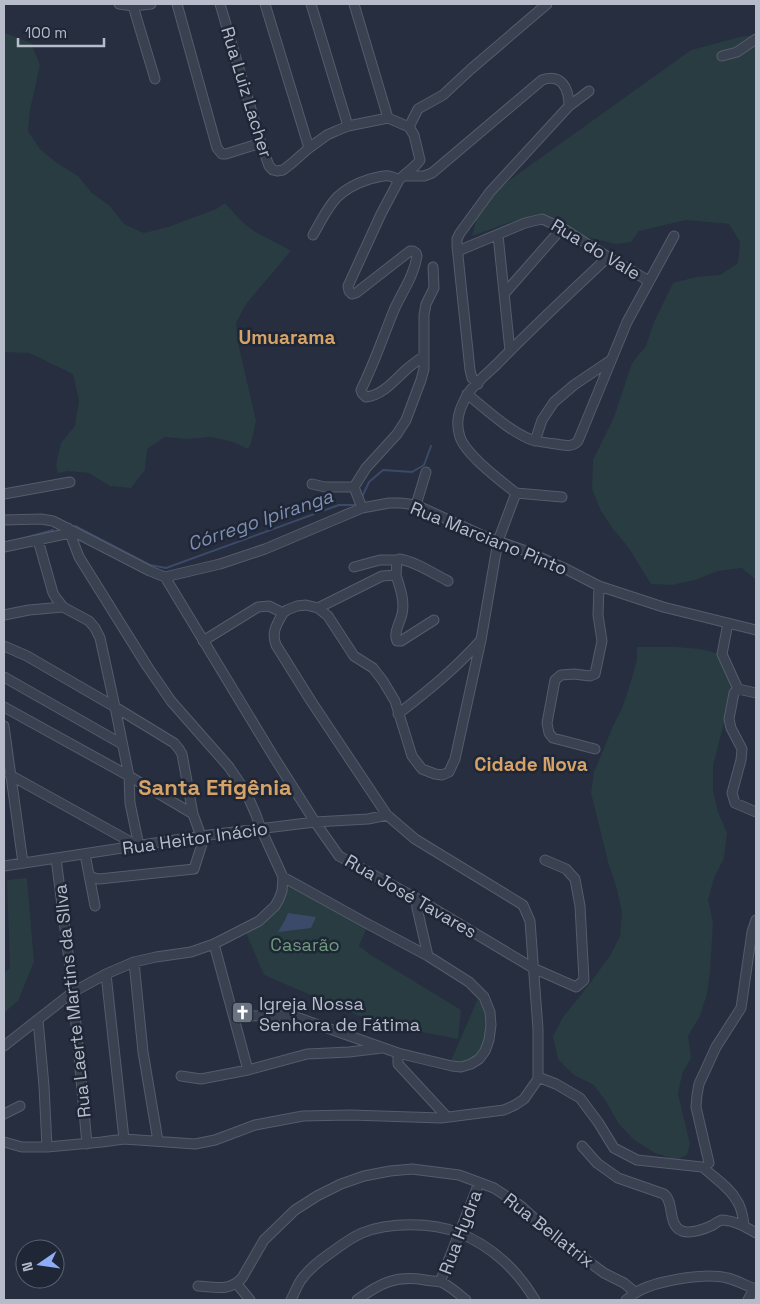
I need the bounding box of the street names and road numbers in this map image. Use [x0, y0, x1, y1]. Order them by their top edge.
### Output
street label: Rua Luiz Lacher [216, 24, 278, 160]
street label: Rua do Vale [547, 213, 645, 285]
street label: Rua Marciano Pinto [407, 496, 571, 580]
street label: Rua Heitor Inácio [121, 816, 269, 860]
street label: Rua José Tavares [341, 849, 481, 943]
street label: Rua Laerte Martins da SIlva [48, 883, 96, 1119]
street label: Rua Hydra [433, 1187, 487, 1277]
street label: Rua Bellatrix [499, 1187, 599, 1273]

